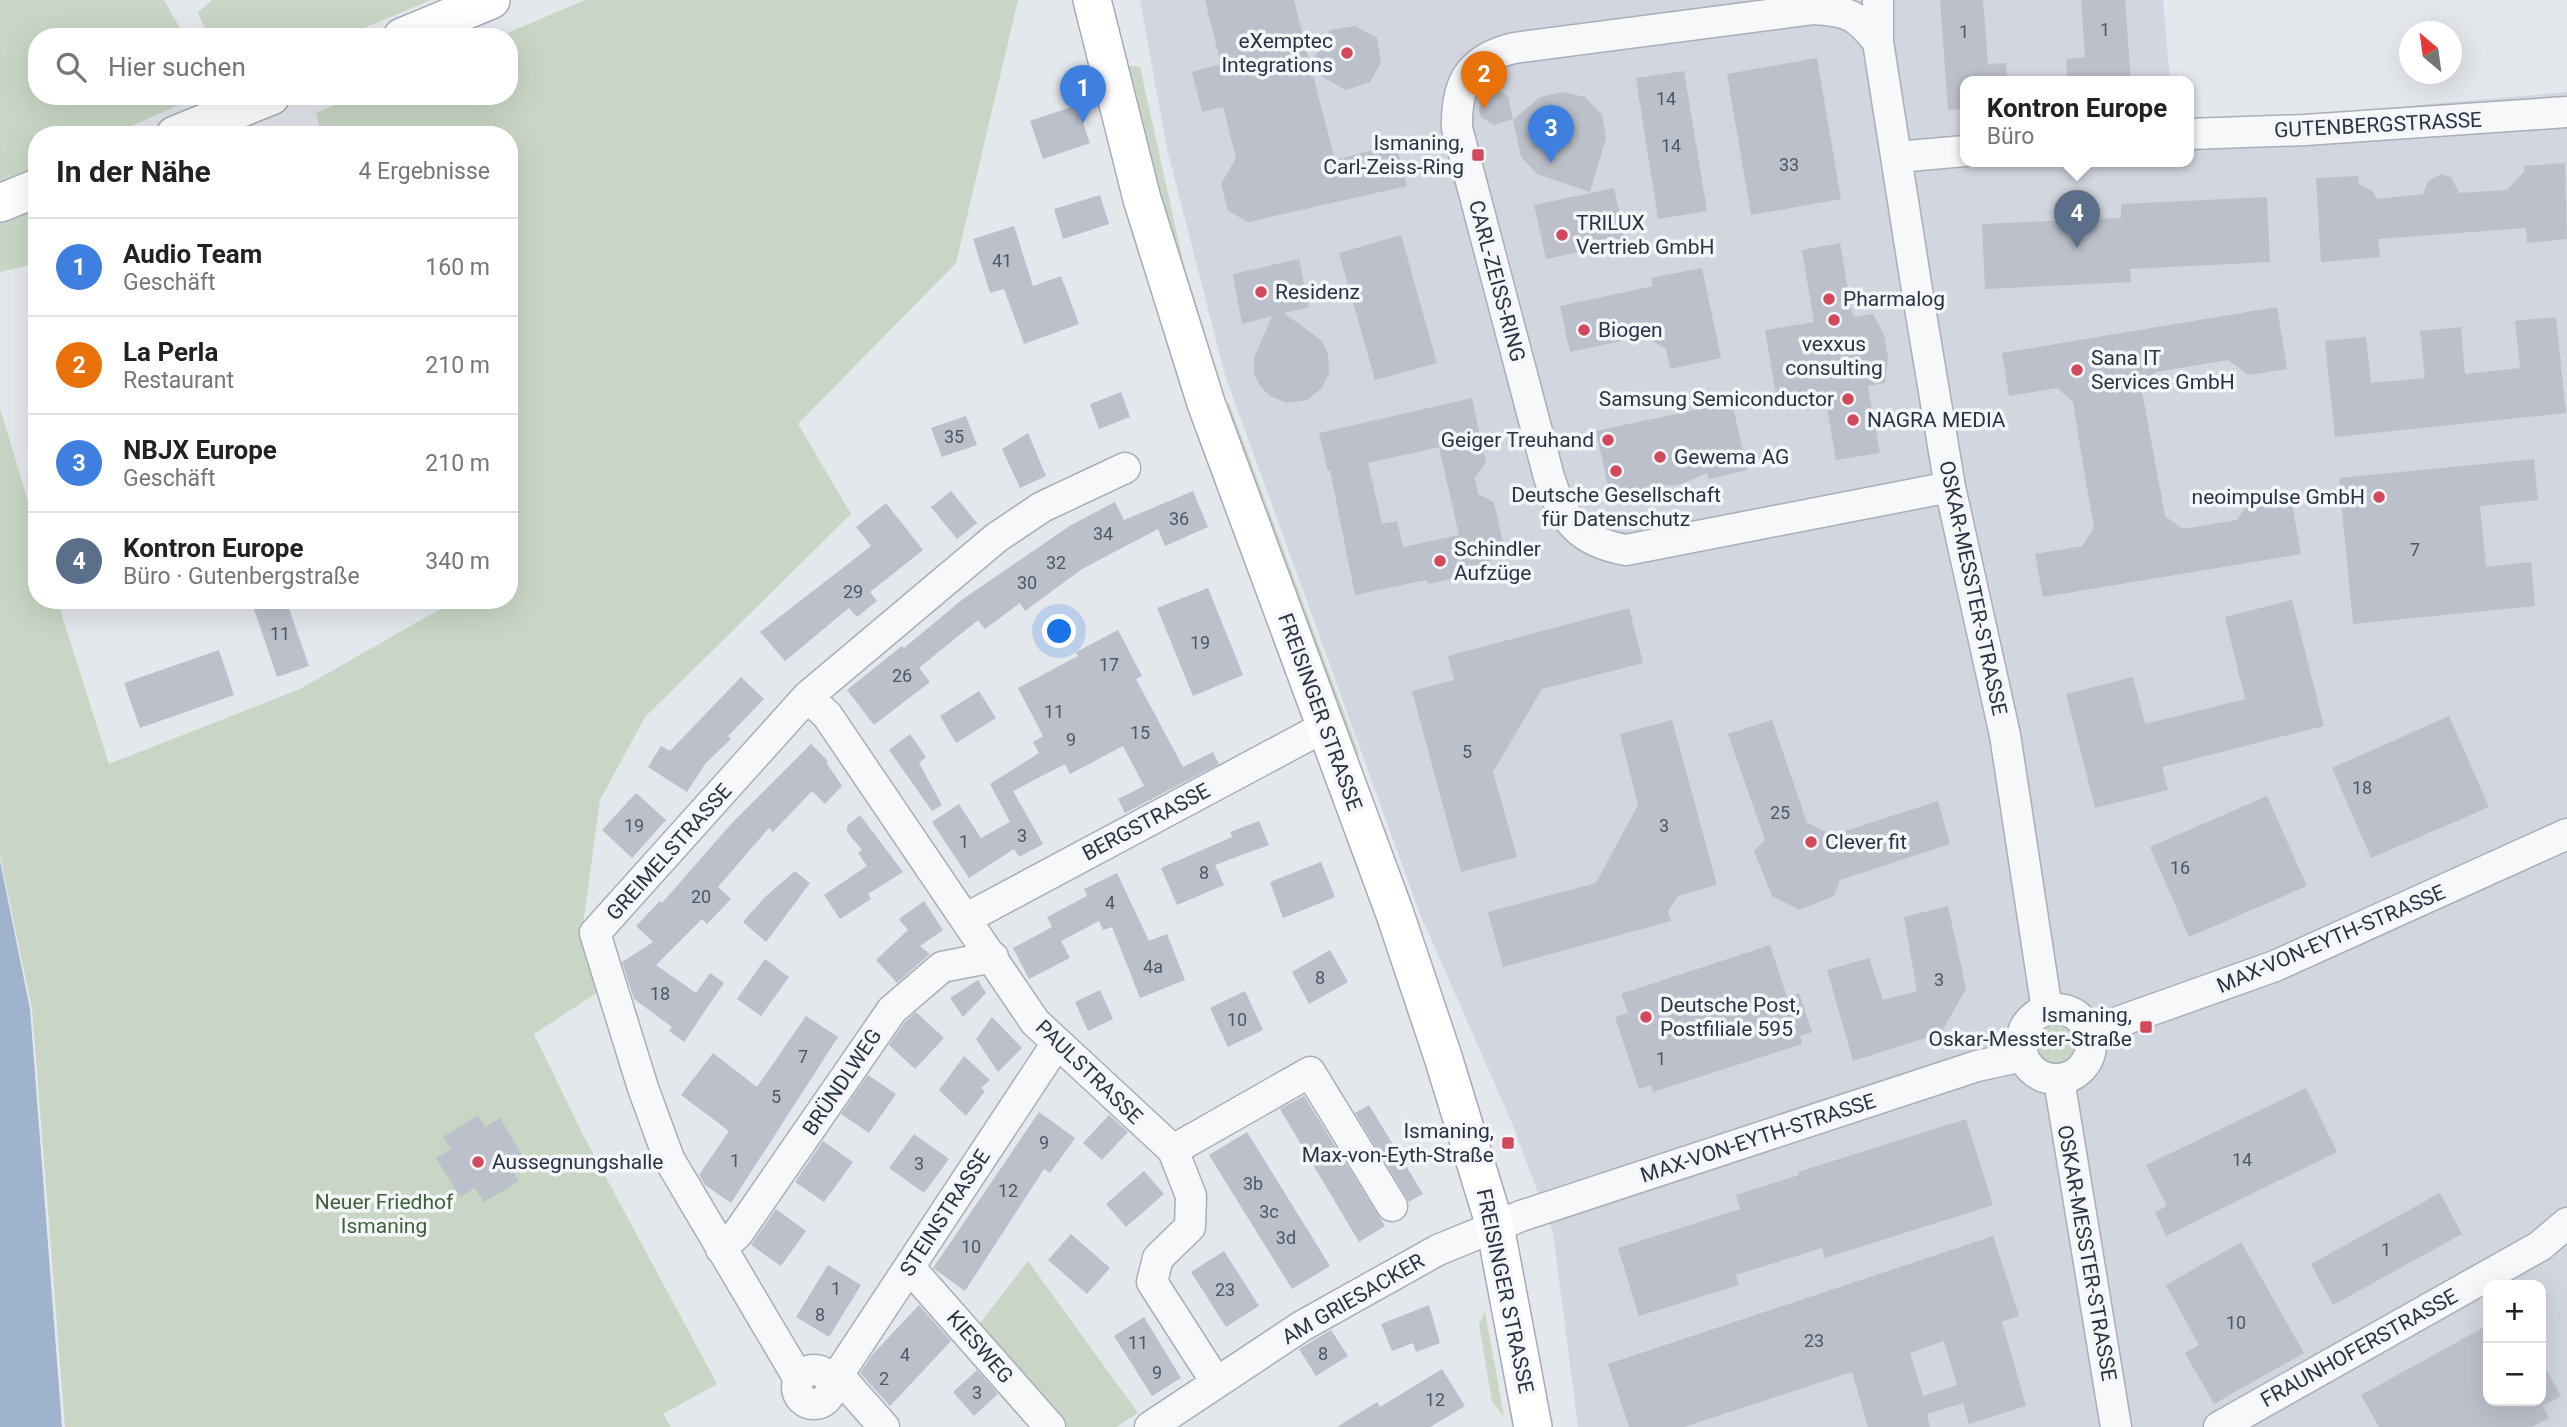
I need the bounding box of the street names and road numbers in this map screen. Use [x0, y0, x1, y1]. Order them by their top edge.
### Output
street label: GUTENBERGSTRASSE [2273, 108, 2483, 142]
street label: CARL-ZEISS-RING [1464, 198, 1530, 364]
street label: OSKAR-MESSTER-STRASSE [1934, 459, 2012, 717]
street label: FREISINGER STRASSE [1273, 610, 1367, 814]
street label: BERGSTRASSE [1078, 778, 1214, 866]
street label: GREIMELSTRASSE [602, 779, 737, 925]
street label: MAX-VON-EYTH-STRASSE [2213, 880, 2449, 998]
street label: PAULSTRASSE [1031, 1015, 1147, 1129]
street label: BRÜNDLWEG [798, 1024, 886, 1140]
street label: MAX-VON-EYTH-STRASSE [1637, 1089, 1879, 1187]
street label: OSKAR-MESSTER-STRASSE [2053, 1123, 2121, 1383]
street label: STEINSTRASSE [895, 1145, 995, 1281]
street label: FREISINGER STRASSE [1472, 1187, 1538, 1395]
street label: AM GRIESACKER [1278, 1249, 1428, 1349]
street label: FRAUNHOFERSTRASSE [2256, 1284, 2462, 1412]
street label: KIESWEG [942, 1306, 1018, 1388]

